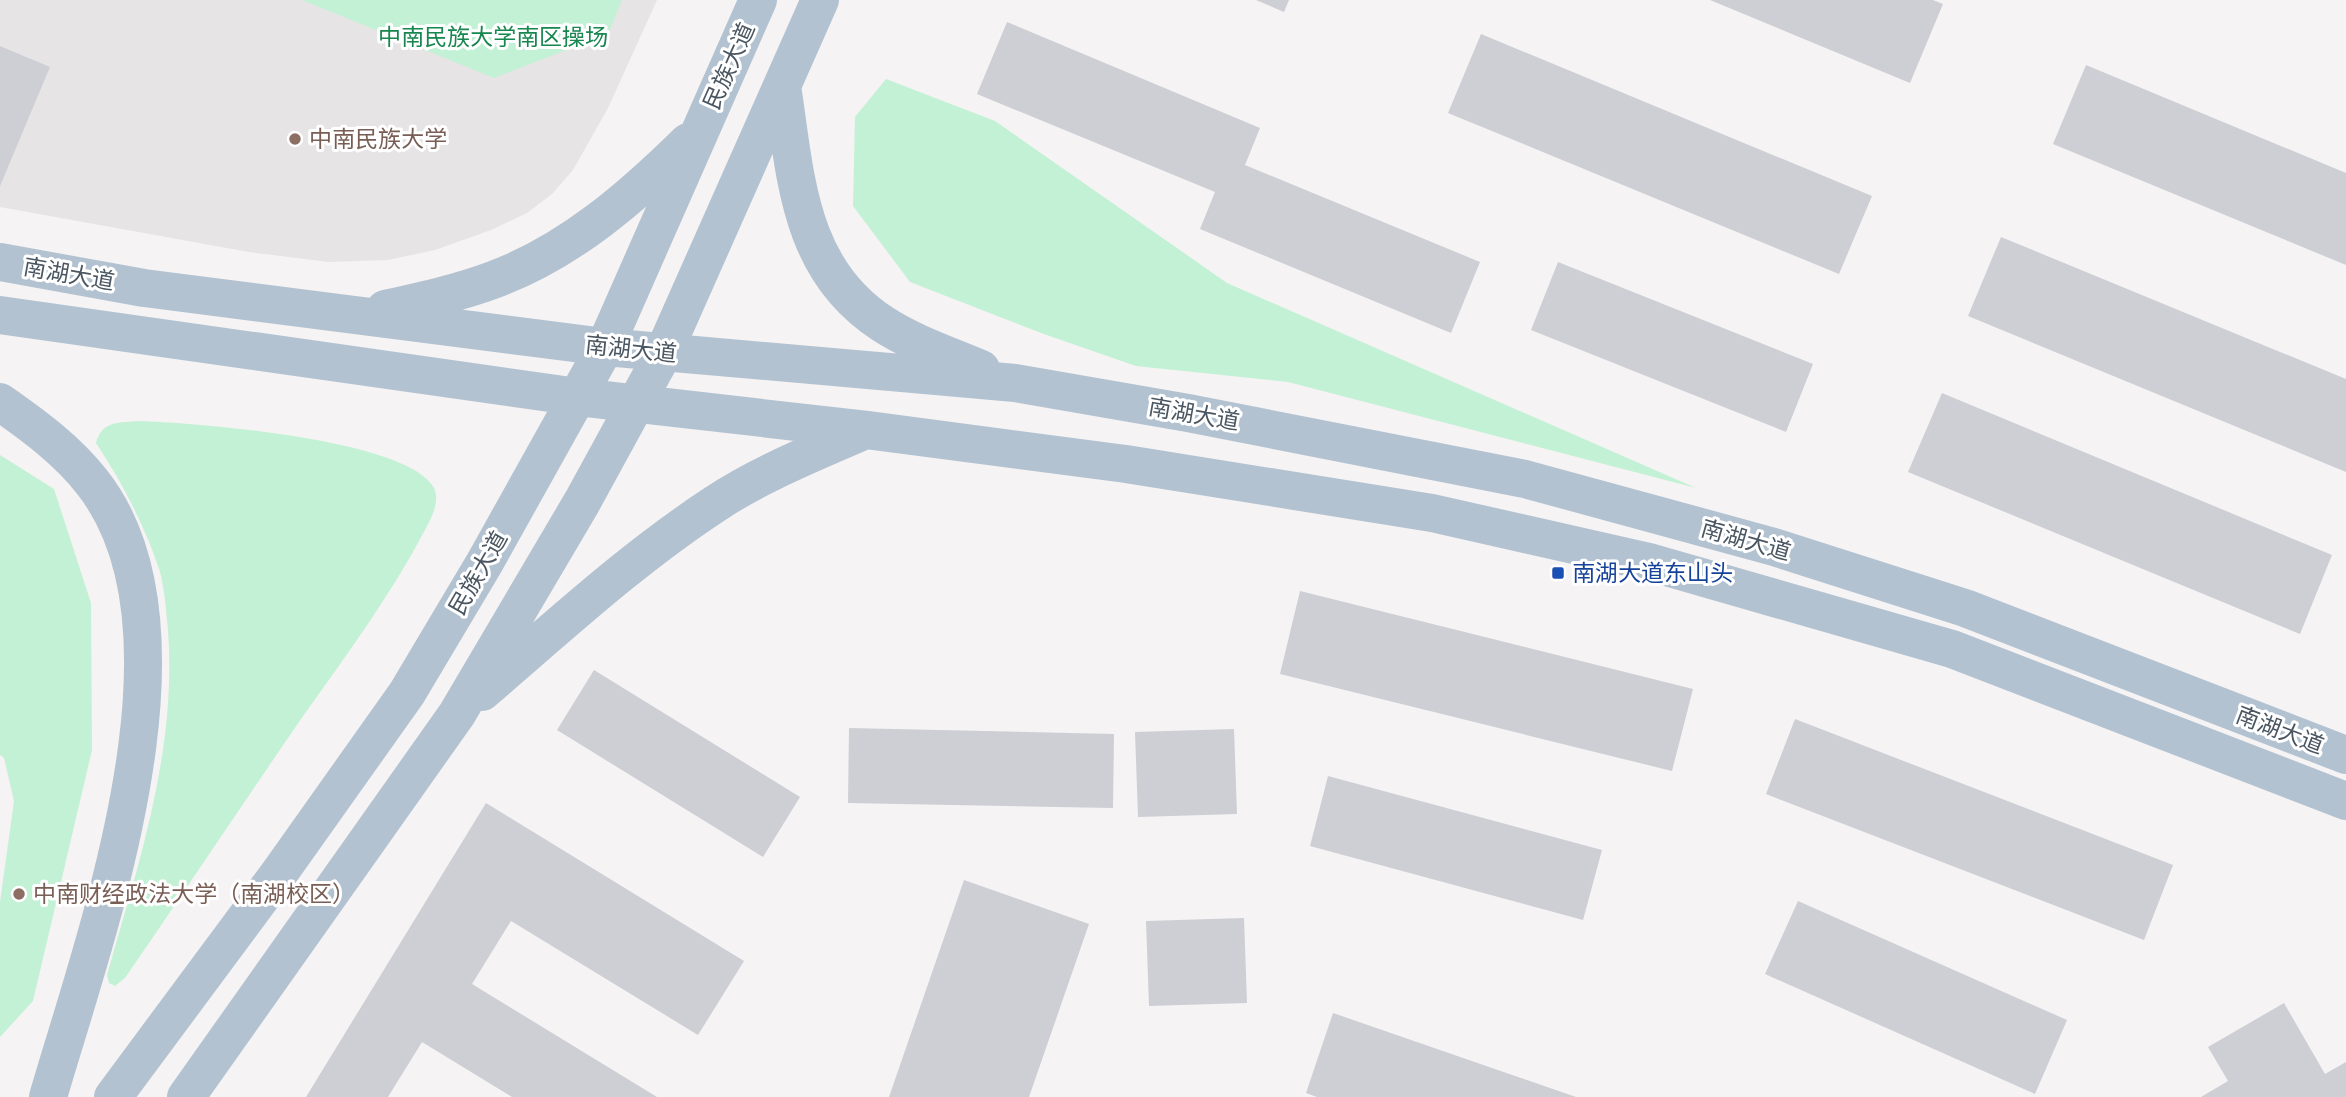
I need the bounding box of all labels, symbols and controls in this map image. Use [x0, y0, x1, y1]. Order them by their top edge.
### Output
street label: 民族大道 [698, 19, 760, 114]
park label: 中南民族大学南区操场 [378, 24, 608, 51]
place label: 中南民族大学 [309, 126, 447, 153]
marker: 中南民族大学 [287, 131, 303, 147]
street label: 南湖大道 [21, 253, 117, 296]
street label: 南湖大道 [584, 331, 678, 368]
street label: 南湖大道 [1146, 393, 1242, 436]
street label: 南湖大道 [1698, 515, 1794, 566]
street label: 民族大道 [444, 527, 513, 620]
place label: 南湖大道东山头 [1572, 560, 1733, 587]
marker: 南湖大道东山头 [1550, 565, 1566, 581]
street label: 南湖大道 [2232, 701, 2328, 760]
place label: 中南财经政法大学（南湖校区） [33, 881, 355, 908]
marker: 中南财经政法大学（南湖校区） [11, 886, 27, 902]

